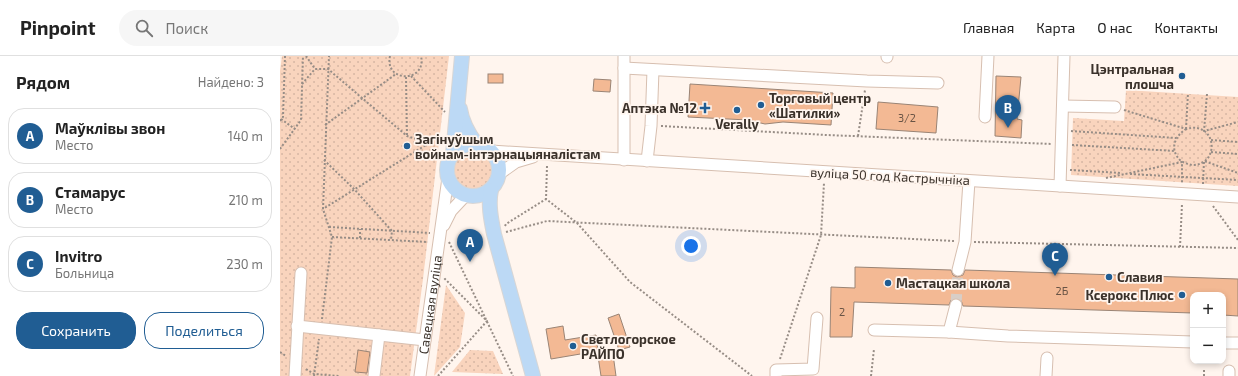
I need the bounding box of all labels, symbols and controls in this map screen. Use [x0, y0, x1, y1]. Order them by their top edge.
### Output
search box [119, 10, 399, 46]
text: Pinpoint [20, 16, 95, 39]
icon: search [133, 17, 155, 39]
text: Поиск [165, 19, 208, 37]
text: Главная [963, 19, 1014, 36]
text: Карта [1036, 19, 1075, 36]
text: О нас [1097, 19, 1133, 36]
text: Контакты [1155, 19, 1218, 36]
place label: Цэнтральная плошча [1091, 61, 1174, 92]
marker: Цэнтральная плошча [1177, 71, 1187, 81]
text: Рядом [16, 72, 70, 92]
text: Найдено: 3 [198, 74, 264, 90]
place label: Торговый центр «Шатилки» [769, 90, 871, 121]
pin: B [995, 95, 1021, 128]
place label: Аптэка №12 [622, 100, 697, 116]
marker: Торговый центр «Шатилки» [756, 100, 766, 110]
marker: Аптэка №12 [700, 103, 710, 113]
marker: Verally [732, 105, 742, 115]
house number: 3/2 [898, 111, 916, 124]
place label: Verally [715, 116, 759, 132]
text: Маўклівы звон [55, 119, 165, 137]
text: A [26, 128, 34, 144]
text: 140 m [228, 128, 263, 144]
place label: Загінуўшым войнам-інтэрнацыяналістам [415, 131, 601, 162]
text: Место [55, 137, 94, 153]
marker: Загінуўшым войнам-інтэрнацыяналістам [402, 141, 412, 151]
street label: вуліца 50 год Кастрычніка [810, 164, 970, 188]
text: Стамарус [55, 183, 125, 201]
text: B [26, 192, 34, 208]
text: 210 m [228, 192, 263, 208]
text: Место [55, 201, 94, 217]
pin: A [457, 229, 483, 262]
your location [681, 236, 701, 256]
pin: C [1042, 243, 1068, 276]
text: Invitro [55, 247, 102, 265]
street label: Савецкая вуліца [415, 254, 445, 355]
text: C [26, 256, 34, 272]
text: 230 m [226, 256, 263, 272]
text: Больница [55, 265, 114, 281]
place label: Славия [1117, 269, 1163, 285]
marker: Славия [1104, 272, 1114, 282]
place label: Мастацкая школа [896, 275, 1010, 291]
marker: Мастацкая школа [883, 278, 893, 288]
house number: 2Б [1056, 284, 1069, 297]
place label: Ксерокс Плюс [1085, 287, 1174, 303]
marker: Ксерокс Плюс [1177, 290, 1187, 300]
map controls [1190, 292, 1226, 364]
button: + [1190, 292, 1226, 328]
house number: 2 [839, 305, 845, 318]
button: Сохранить [16, 312, 136, 349]
button: Поделиться [144, 312, 264, 349]
button: − [1190, 328, 1226, 364]
place label: Светлогорское РАЙПО [581, 331, 676, 362]
marker: Светлогорское РАЙПО [568, 341, 578, 351]

